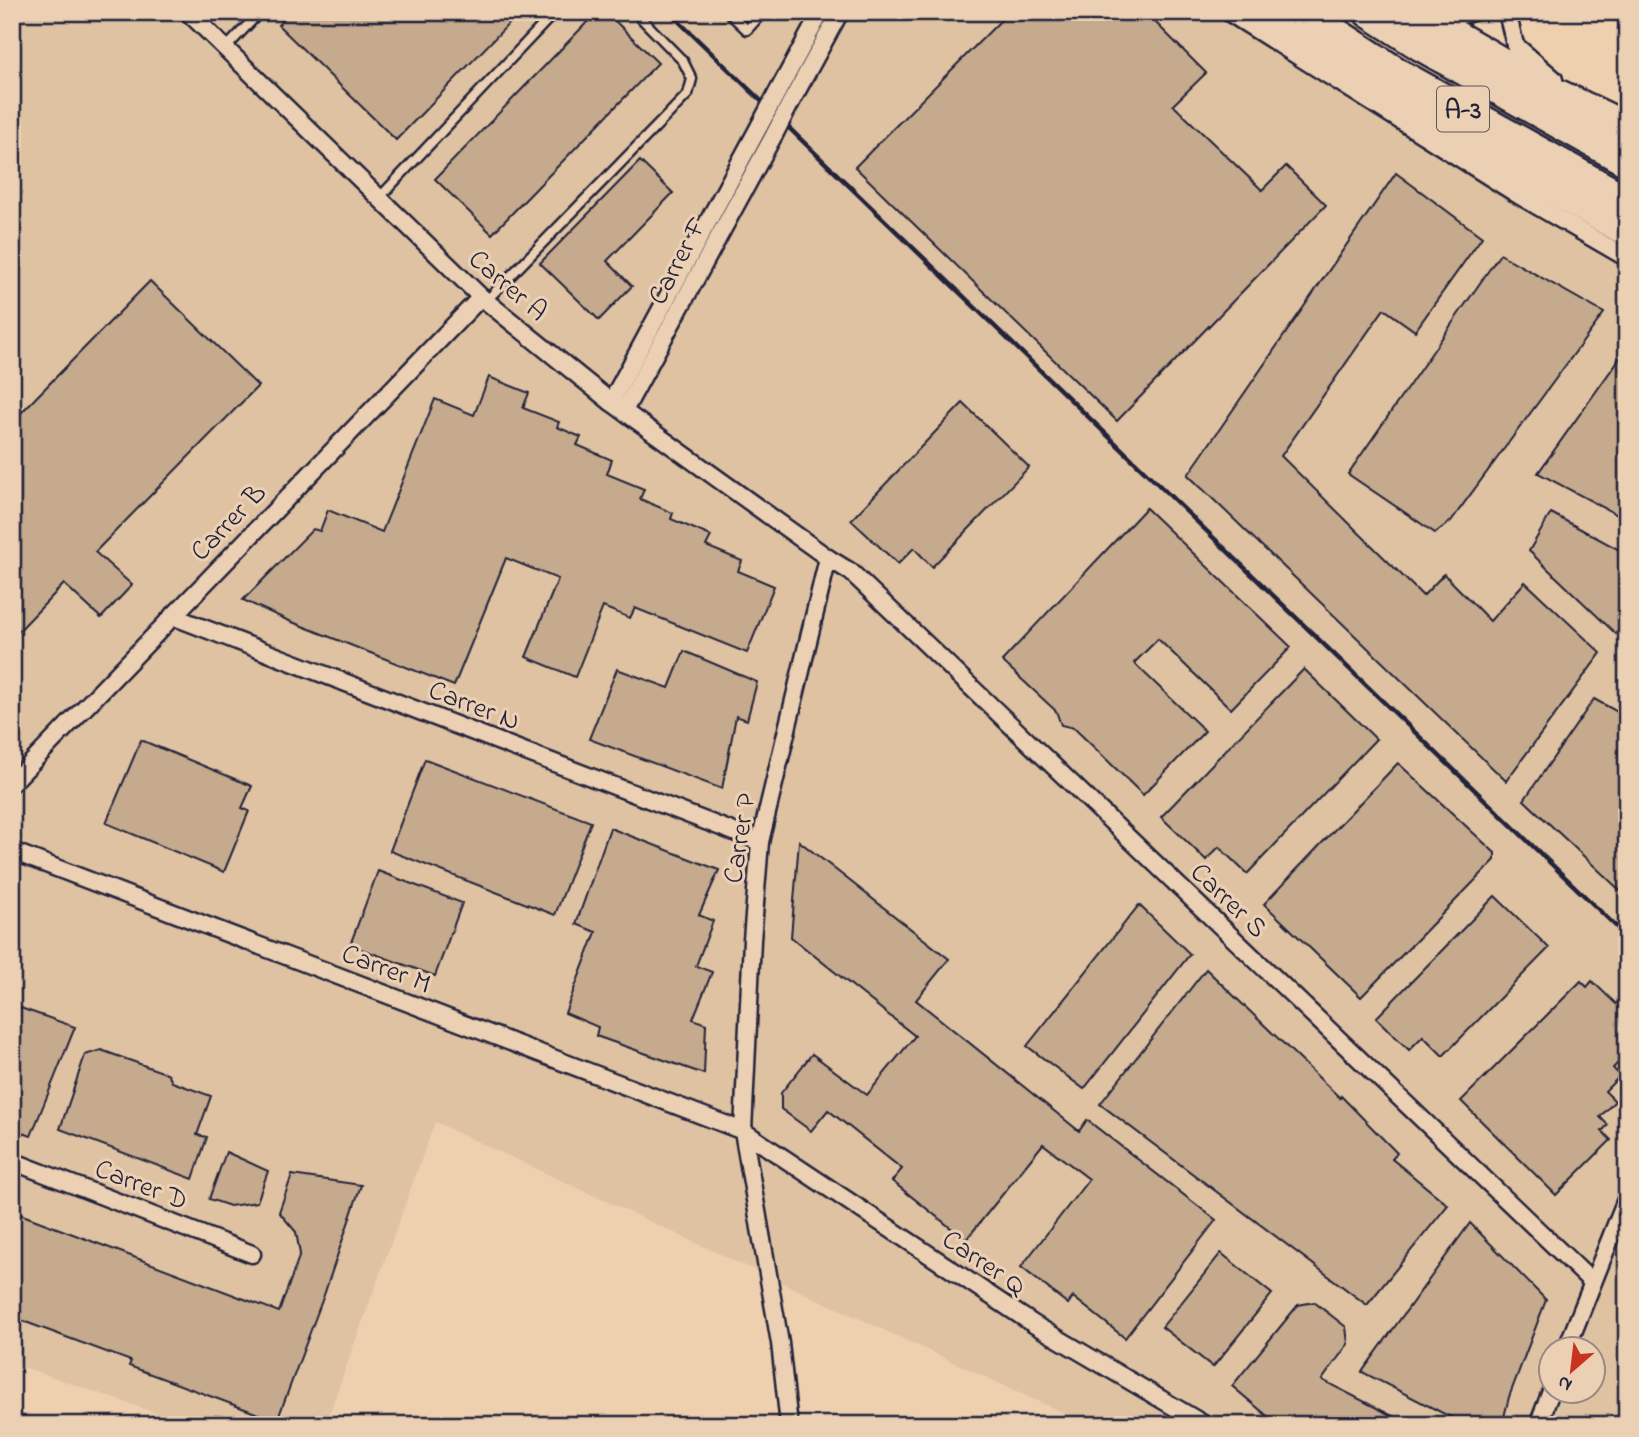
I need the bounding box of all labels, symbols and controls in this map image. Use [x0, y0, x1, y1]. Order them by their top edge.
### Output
road number: A-3 [1437, 86, 1489, 132]
street label: Carrer F [639, 210, 719, 313]
street label: Carrer A [458, 241, 555, 333]
street label: Carrer B [182, 475, 277, 572]
street label: Carrer N [422, 671, 525, 743]
street label: Carrer P [714, 790, 769, 887]
street label: Carrer S [1179, 854, 1276, 949]
street label: Carrer M [335, 934, 437, 1006]
street label: Carrer D [88, 1150, 193, 1223]
street label: Carrer Q [933, 1221, 1034, 1308]
north arrow [1538, 1336, 1608, 1406]
text: N [1553, 1368, 1577, 1398]

